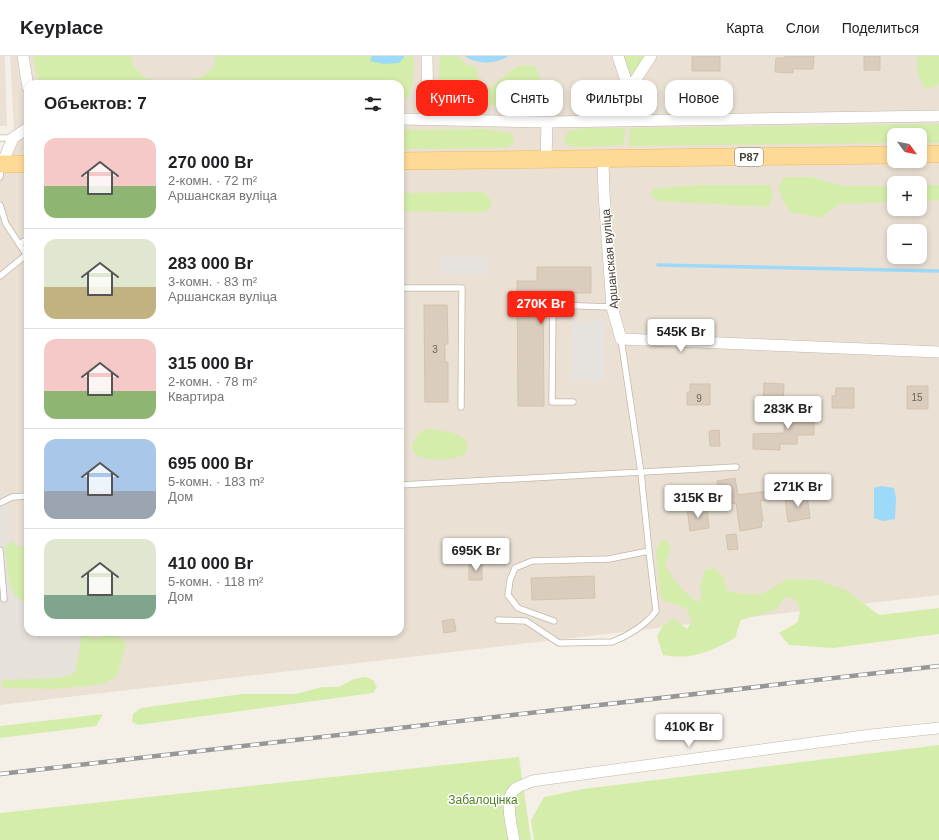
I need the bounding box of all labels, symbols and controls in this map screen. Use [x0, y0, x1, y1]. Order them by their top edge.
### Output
text: Keyplace [20, 17, 103, 38]
text: Карта [726, 20, 764, 36]
text: Слои [786, 20, 820, 36]
text: Поделиться [842, 20, 919, 36]
chip: Купить [416, 80, 488, 116]
chip: Снять [496, 80, 563, 116]
chip: Фильтры [571, 80, 657, 116]
chip: Новое [665, 80, 733, 116]
icon: filters [362, 93, 384, 115]
text: Объектов: 7 [44, 94, 147, 113]
north arrow [887, 128, 927, 168]
map controls [887, 128, 927, 264]
road number: Р87 [735, 148, 763, 166]
text: 270 000 Br [168, 153, 253, 172]
icon: home [76, 154, 124, 202]
text: 2-комн. · 72 m² [168, 173, 257, 188]
button: + [887, 176, 927, 216]
text: Аршанская вуліца [168, 188, 277, 203]
street label: Аршанская вуліца [599, 208, 621, 310]
button: − [887, 224, 927, 264]
text: 283 000 Br [168, 254, 253, 273]
icon: home [76, 255, 124, 303]
text: 3-комн. · 83 m² [168, 274, 257, 289]
text: Аршанская вуліца [168, 289, 277, 304]
pin: 270K Br [504, 291, 578, 325]
text: 270K Br [516, 296, 566, 311]
pin: 545K Br [644, 319, 718, 353]
text: 545K Br [656, 324, 706, 339]
house number: 3 [432, 344, 438, 355]
text: 315 000 Br [168, 354, 253, 373]
icon: home [76, 355, 124, 403]
text: 2-комн. · 78 m² [168, 374, 257, 389]
text: Квартира [168, 389, 224, 404]
house number: 15 [911, 392, 923, 403]
house number: 9 [696, 393, 702, 404]
pin: 283K Br [751, 396, 825, 430]
text: 283K Br [763, 401, 813, 416]
text: 695 000 Br [168, 454, 253, 473]
icon: home [76, 455, 124, 503]
text: 5-комн. · 183 m² [168, 474, 264, 489]
pin: 271K Br [761, 474, 835, 508]
text: 271K Br [773, 479, 823, 494]
pin: 315K Br [661, 485, 735, 519]
text: Дом [168, 489, 193, 504]
text: 315K Br [673, 490, 723, 505]
pin: 695K Br [439, 538, 513, 572]
text: 695K Br [451, 543, 501, 558]
text: 410 000 Br [168, 554, 253, 573]
icon: home [76, 555, 124, 603]
text: 5-комн. · 118 m² [168, 574, 263, 589]
text: Дом [168, 589, 193, 604]
pin: 410K Br [652, 714, 726, 748]
text: 410K Br [664, 719, 714, 734]
park label: Забалоцінка [448, 793, 518, 807]

